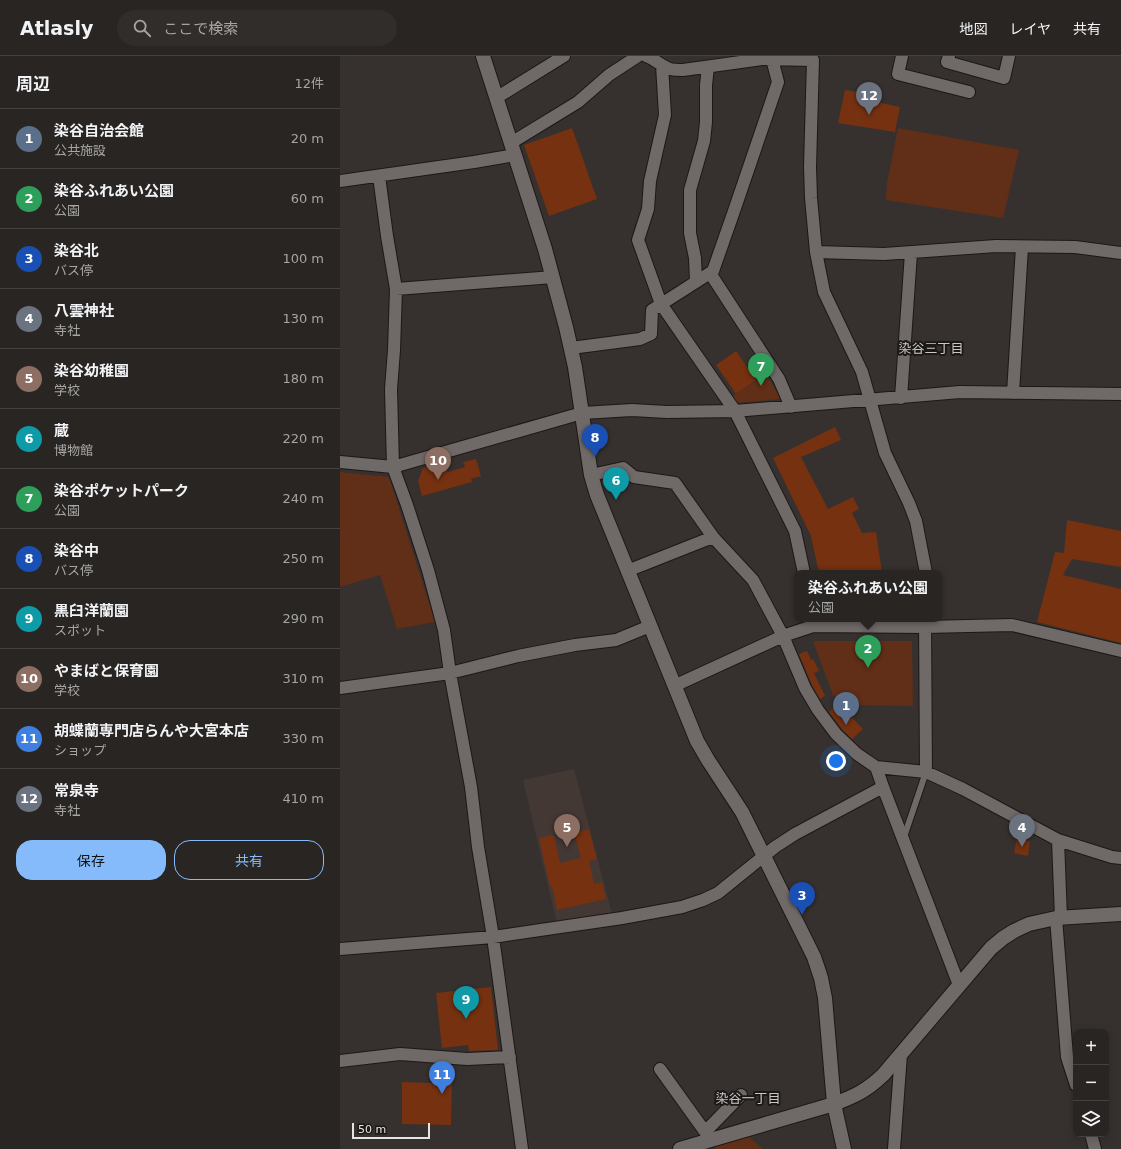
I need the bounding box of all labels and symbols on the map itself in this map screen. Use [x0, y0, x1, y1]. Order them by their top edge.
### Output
pin: 12 [856, 82, 882, 115]
district label: 染谷三丁目 [898, 341, 964, 356]
pin: 7 [748, 353, 774, 386]
pin: 8 [582, 424, 608, 457]
pin: 10 [425, 447, 451, 480]
pin: 6 [603, 467, 629, 500]
pin: 2 [855, 635, 881, 668]
pin: 1 [833, 692, 859, 725]
your location [826, 751, 846, 771]
pin: 5 [554, 814, 580, 847]
pin: 4 [1009, 814, 1035, 847]
pin: 3 [789, 882, 815, 915]
pin: 9 [453, 986, 479, 1019]
pin: 11 [429, 1061, 455, 1094]
district label: 染谷一丁目 [715, 1091, 781, 1106]
scale bar [352, 1121, 430, 1140]

